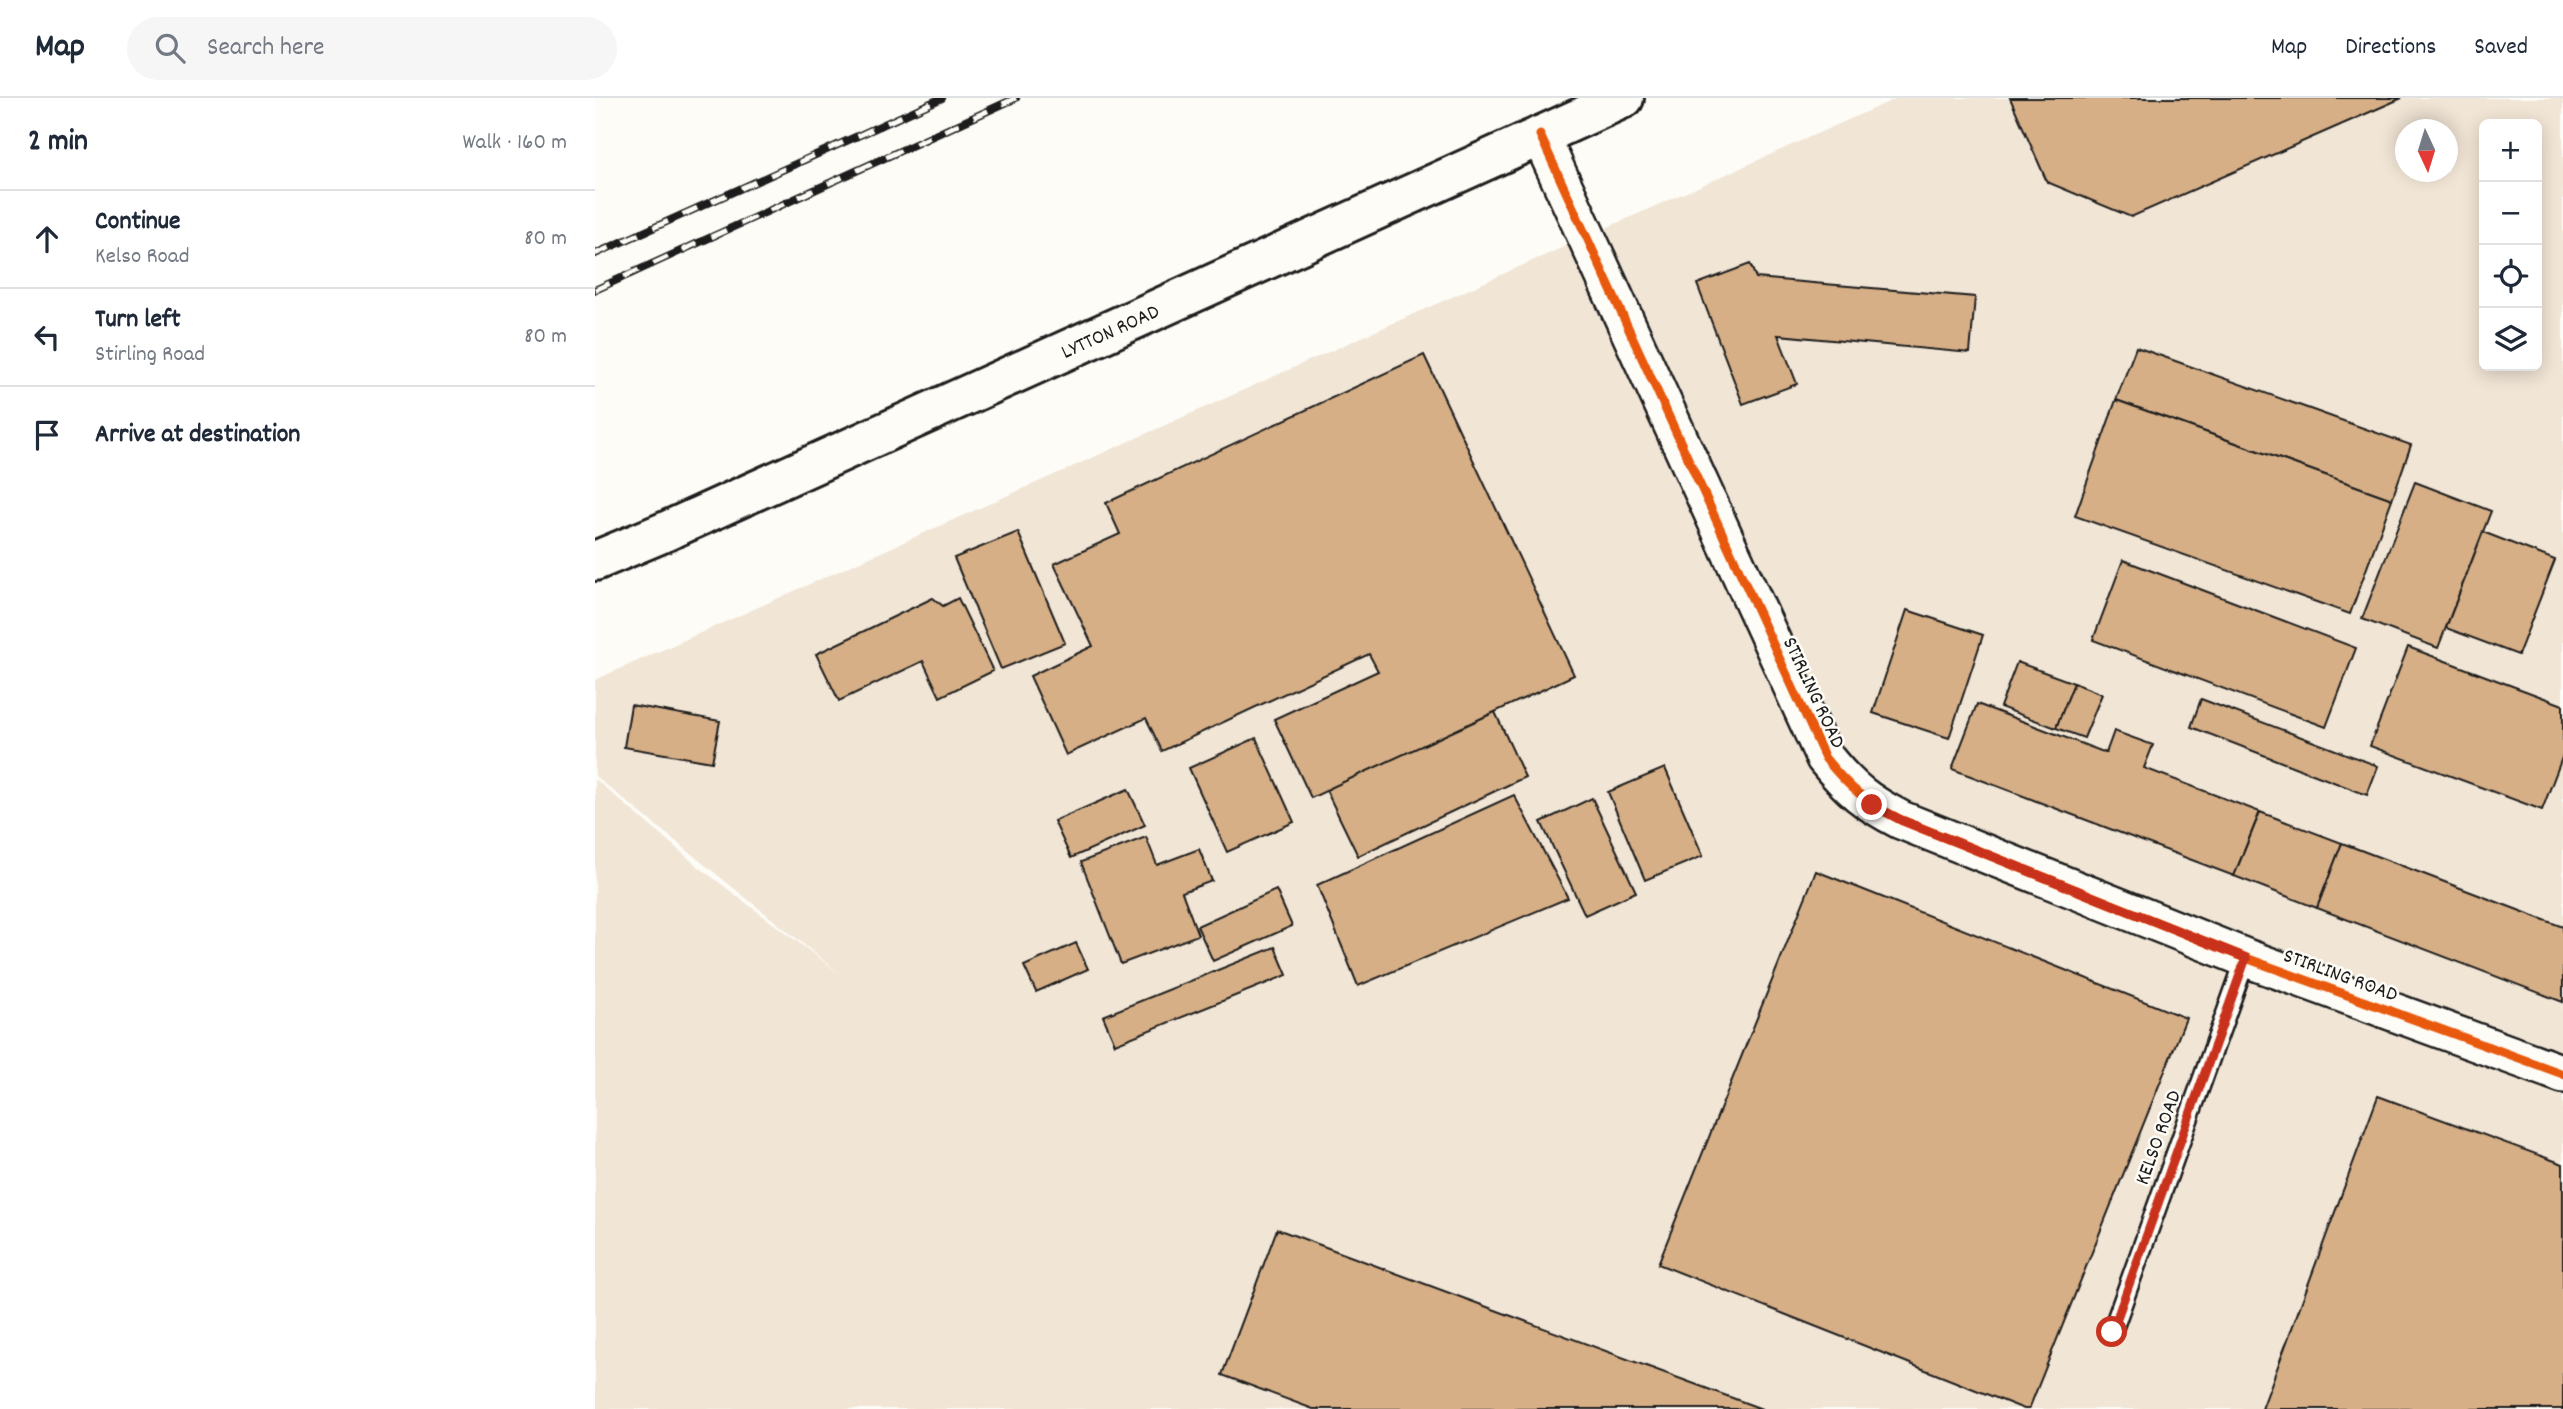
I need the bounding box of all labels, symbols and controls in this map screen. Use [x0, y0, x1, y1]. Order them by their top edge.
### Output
search box [127, 17, 617, 80]
text: Map [35, 25, 85, 72]
icon: search [151, 29, 189, 67]
text: Search here [207, 30, 325, 67]
text: Map [2271, 31, 2307, 65]
text: Directions [2345, 31, 2436, 65]
text: Saved [2474, 31, 2528, 65]
north arrow [2395, 119, 2458, 182]
map controls [2479, 119, 2542, 371]
button: + [2479, 119, 2542, 182]
text: 2 min [28, 122, 88, 165]
text: Walk · 160 m [462, 127, 567, 160]
button: − [2479, 182, 2542, 245]
text: Continue [95, 204, 180, 241]
icon: ahead [28, 220, 66, 258]
text: 80 m [524, 223, 567, 256]
text: Kelso Road [95, 241, 189, 274]
button: locate [2479, 245, 2542, 308]
street label: LYTTON ROAD [1057, 298, 1165, 369]
text: Turn left [95, 302, 181, 339]
button: layers [2479, 308, 2542, 371]
icon: left [28, 318, 66, 356]
text: 80 m [524, 321, 567, 354]
text: Stirling Road [95, 339, 205, 372]
icon: arrive [28, 416, 66, 454]
text: Arrive at destination [95, 417, 300, 454]
street label: STIRLING ROAD [1773, 633, 1851, 754]
route end [1856, 789, 1887, 820]
street label: STIRLING ROAD [2279, 942, 2402, 1011]
street label: KELSO ROAD [2129, 1086, 2191, 1189]
route start [2096, 1316, 2127, 1347]

